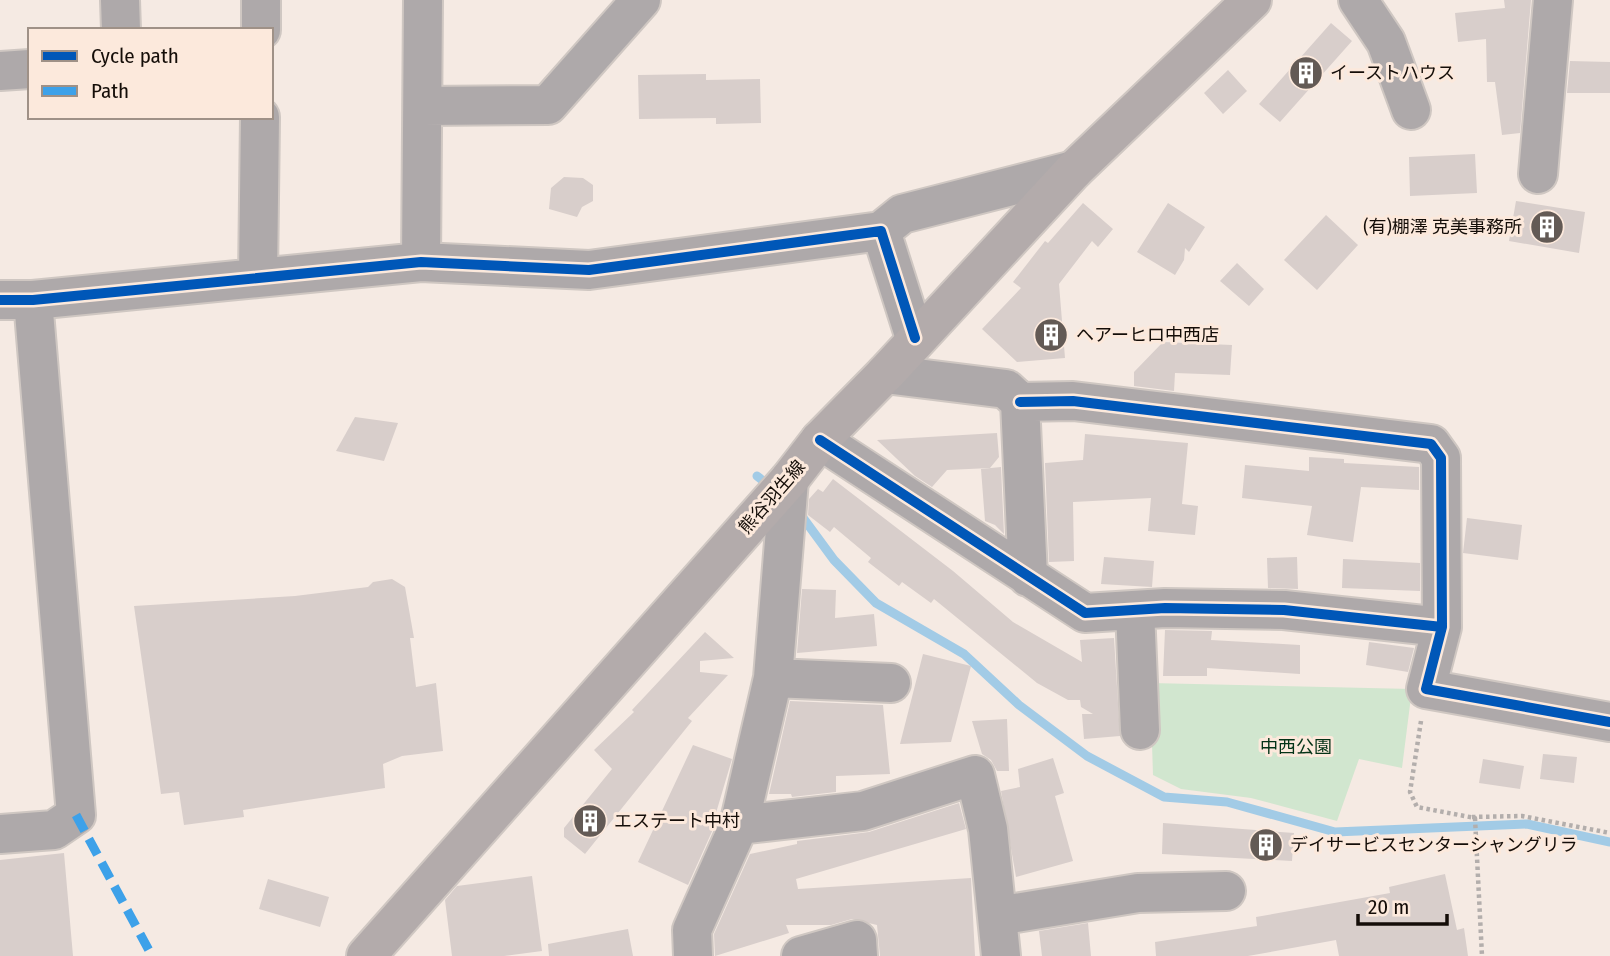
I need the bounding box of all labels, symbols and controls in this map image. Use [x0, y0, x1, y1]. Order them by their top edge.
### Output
legend [28, 28, 273, 119]
text: Cycle path [91, 43, 179, 69]
building icon: イーストハウス [1287, 54, 1325, 92]
place label: イーストハウス [1330, 62, 1455, 84]
text: Path [91, 78, 129, 104]
building icon: (有)棚澤 克美事務所 [1528, 208, 1566, 246]
place label: (有)棚澤 克美事務所 [1363, 216, 1522, 238]
building icon: ヘアーヒロ中西店 [1032, 316, 1070, 354]
place label: ヘアーヒロ中西店 [1076, 324, 1219, 346]
street label: 熊谷羽生線 [734, 456, 810, 538]
park label: 中西公園 [1260, 736, 1332, 758]
building icon: エステート中村 [571, 802, 609, 840]
place label: エステート中村 [614, 810, 740, 832]
building icon: デイサービスセンターシャングリラ [1247, 826, 1285, 864]
place label: デイサービスセンターシャングリラ [1290, 834, 1578, 856]
scale bar [1358, 883, 1447, 927]
text: 20 m [1368, 894, 1409, 920]

